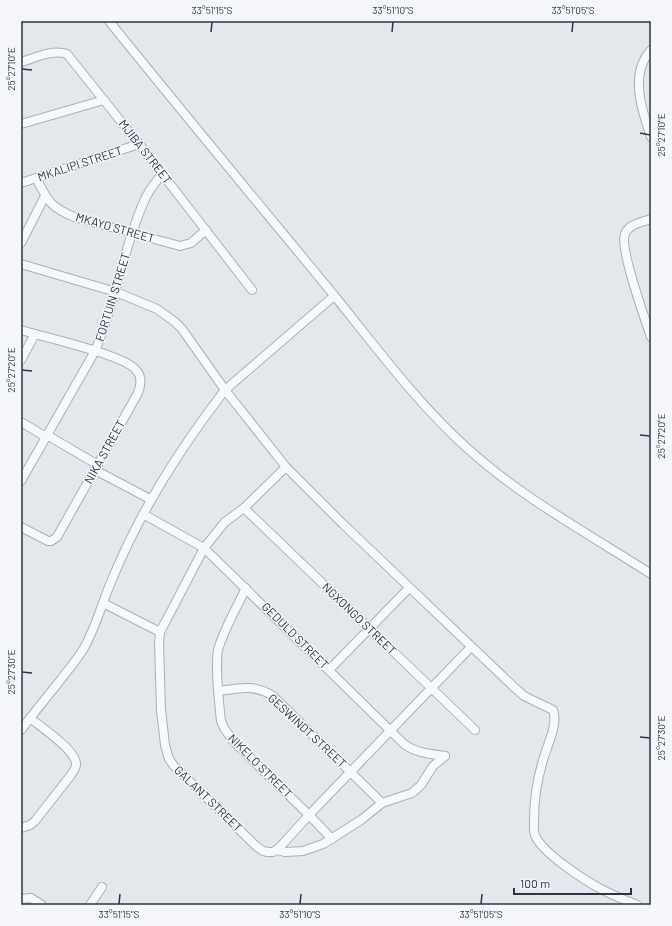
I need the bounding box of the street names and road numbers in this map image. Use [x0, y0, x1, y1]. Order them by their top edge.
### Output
street label: MJIBA STREET [116, 116, 175, 186]
street label: MKALIPI STREET [36, 143, 124, 183]
street label: MKAYO STREET [74, 209, 156, 245]
street label: FORTUIN STREET [92, 250, 132, 343]
street label: NIKA STREET [81, 417, 128, 486]
street label: NGXONGO STREET [320, 579, 400, 657]
street label: GEDULD STREET [259, 599, 332, 672]
street label: GESWINDT STREET [266, 690, 350, 770]
street label: NIKELO STREET [226, 730, 296, 800]
street label: GALANT STREET [172, 762, 246, 834]

